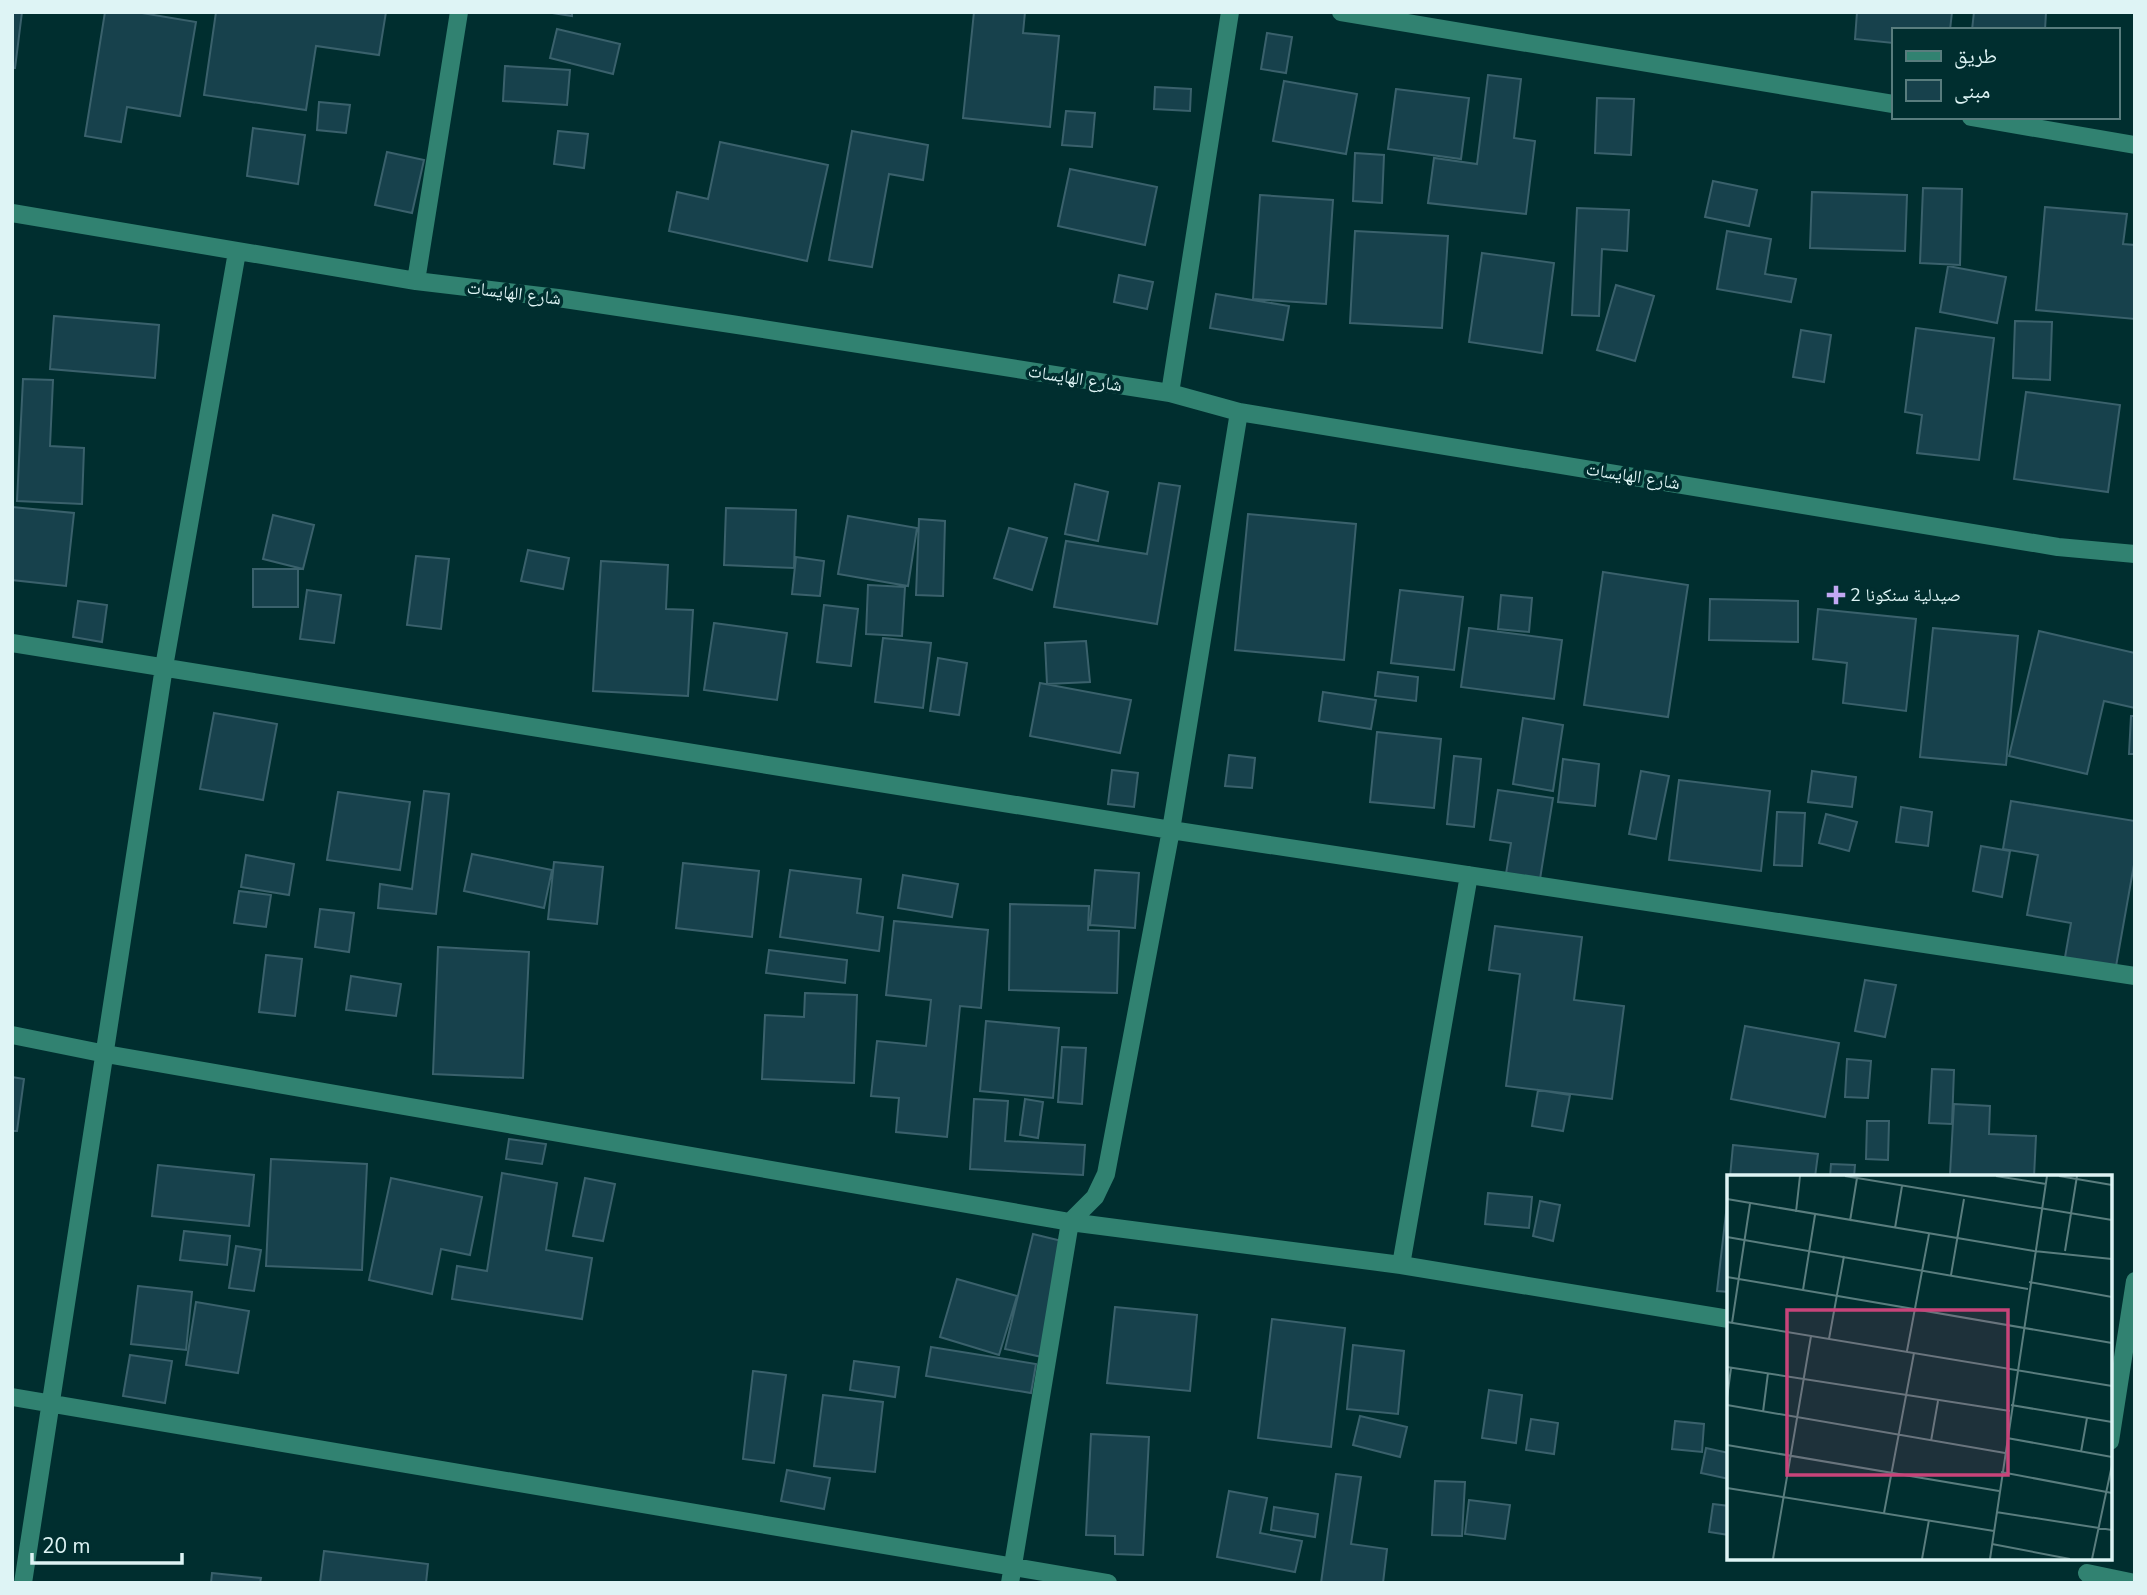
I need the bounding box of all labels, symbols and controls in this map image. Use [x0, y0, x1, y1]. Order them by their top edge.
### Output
legend [1892, 28, 2119, 119]
text: طريق [1954, 42, 1997, 70]
text: مبنى [1954, 77, 1990, 105]
street label: شارع الهايسات [465, 275, 563, 311]
street label: شارع الهايسات [1026, 359, 1124, 397]
street label: شارع الهايسات [1584, 457, 1682, 495]
place label: صيدلية سنكونا 2 [1850, 583, 1961, 607]
marker: صيدلية سنكونا 2 [1828, 587, 1844, 603]
inset map [1727, 1175, 2112, 1560]
scale bar [32, 1522, 182, 1566]
text: 20 m [42, 1532, 91, 1560]

